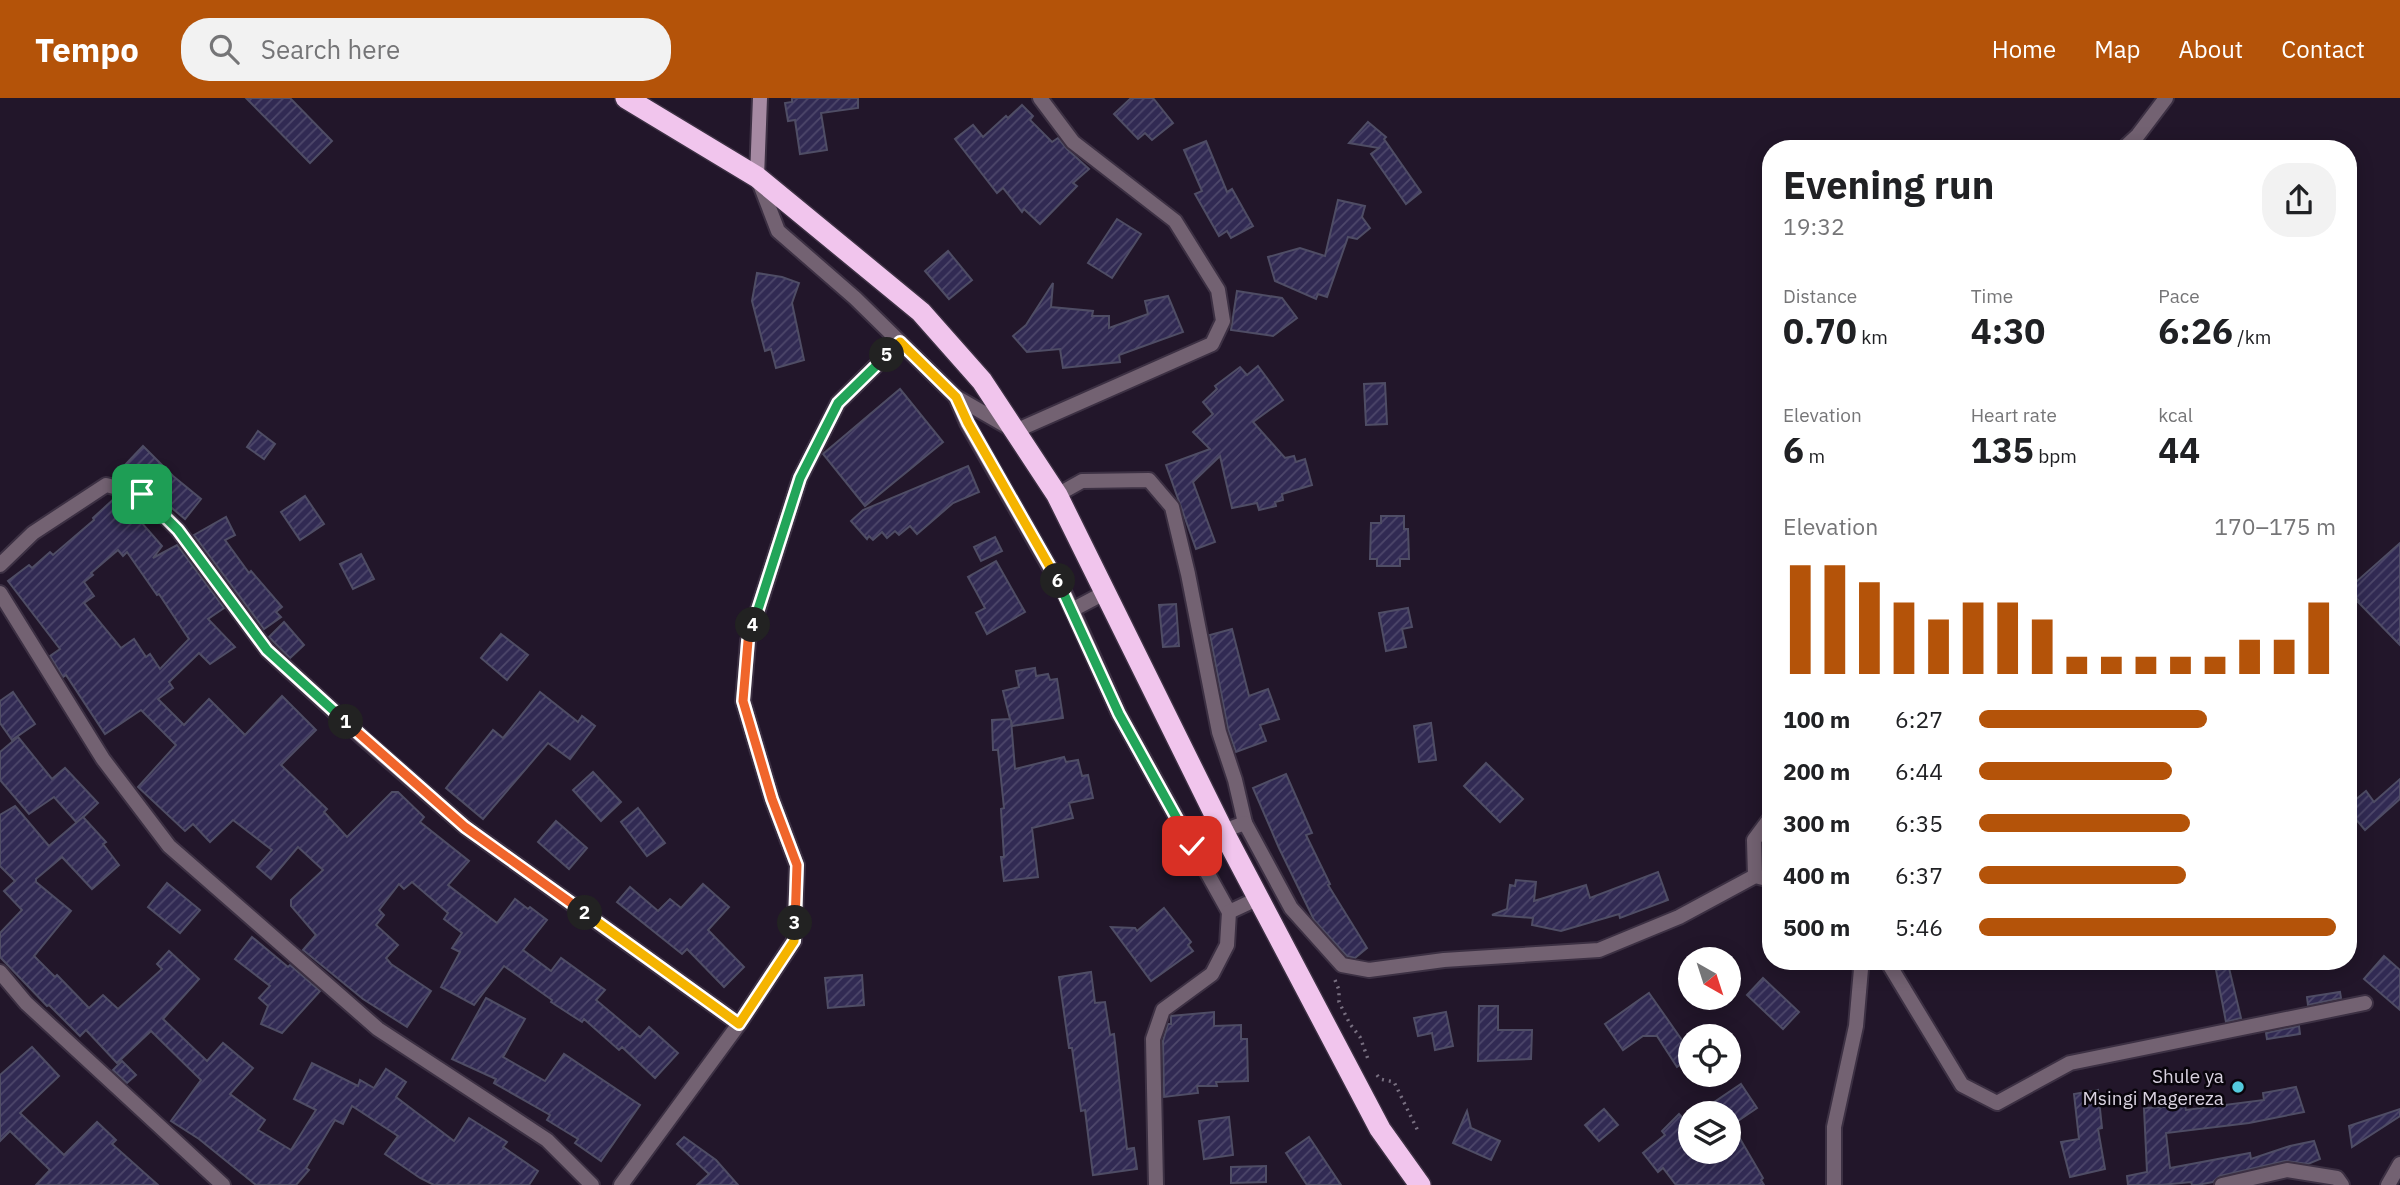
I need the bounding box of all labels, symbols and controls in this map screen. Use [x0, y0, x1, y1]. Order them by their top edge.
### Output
search box [181, 18, 671, 81]
text: Tempo [35, 28, 139, 71]
icon: search [205, 30, 243, 68]
text: Search here [261, 32, 400, 66]
text: Home [1992, 33, 2056, 65]
text: Map [2094, 33, 2140, 65]
text: About [2178, 33, 2243, 65]
text: Contact [2281, 33, 2365, 65]
text: Evening run [1783, 160, 1994, 209]
button: share [2262, 163, 2336, 237]
text: 19:32 [1783, 211, 1845, 241]
text: Distance [1783, 284, 1857, 308]
text: Time [1971, 284, 2013, 308]
text: Pace [2158, 284, 2200, 308]
text: 0.70 [1783, 308, 1857, 354]
text: 4:30 [1971, 308, 2045, 354]
text: 6:26 [2158, 308, 2233, 354]
text: km [1857, 325, 1888, 349]
text: /km [2233, 325, 2271, 349]
pin: 5 [870, 338, 904, 372]
text: 5 [881, 342, 892, 366]
text: Elevation [1783, 403, 1862, 427]
text: Heart rate [1971, 403, 2057, 427]
text: kcal [2158, 403, 2193, 427]
text: 6 [1783, 427, 1804, 473]
text: 135 [1971, 427, 2034, 473]
text: 44 [2158, 427, 2200, 473]
text: m [1804, 444, 1825, 468]
text: bpm [2034, 444, 2077, 468]
pin [112, 464, 172, 524]
icon: arrive [123, 475, 161, 513]
text: Elevation [1783, 511, 1878, 541]
text: 170–175 m [2214, 511, 2336, 541]
pin: 6 [1040, 564, 1076, 598]
text: 6 [1052, 568, 1063, 592]
pin: 4 [736, 608, 770, 642]
text: 4 [747, 612, 758, 636]
pin: 1 [328, 704, 364, 740]
text: 100 m [1783, 704, 1850, 734]
text: 6:27 [1895, 704, 1943, 734]
text: 1 [340, 709, 351, 733]
text: 200 m [1783, 756, 1850, 786]
text: 6:44 [1895, 756, 1943, 786]
text: 300 m [1783, 808, 1850, 838]
text: 6:35 [1895, 808, 1943, 838]
pin [1162, 816, 1222, 876]
icon: check [1173, 827, 1211, 865]
text: 400 m [1783, 860, 1850, 890]
text: 6:37 [1895, 860, 1943, 890]
pin: 2 [568, 896, 602, 930]
text: 2 [579, 900, 590, 924]
pin: 3 [778, 906, 812, 940]
text: 3 [789, 910, 800, 934]
text: 500 m [1783, 912, 1850, 942]
text: 5:46 [1895, 912, 1943, 942]
north arrow [1678, 947, 1741, 1010]
map controls [1678, 947, 1741, 1164]
button: locate [1678, 1024, 1741, 1087]
place label: Shule ya Msingi Magereza [2082, 1064, 2224, 1110]
marker: Shule ya Msingi Magereza [2230, 1079, 2246, 1095]
button: layers [1678, 1101, 1741, 1164]

